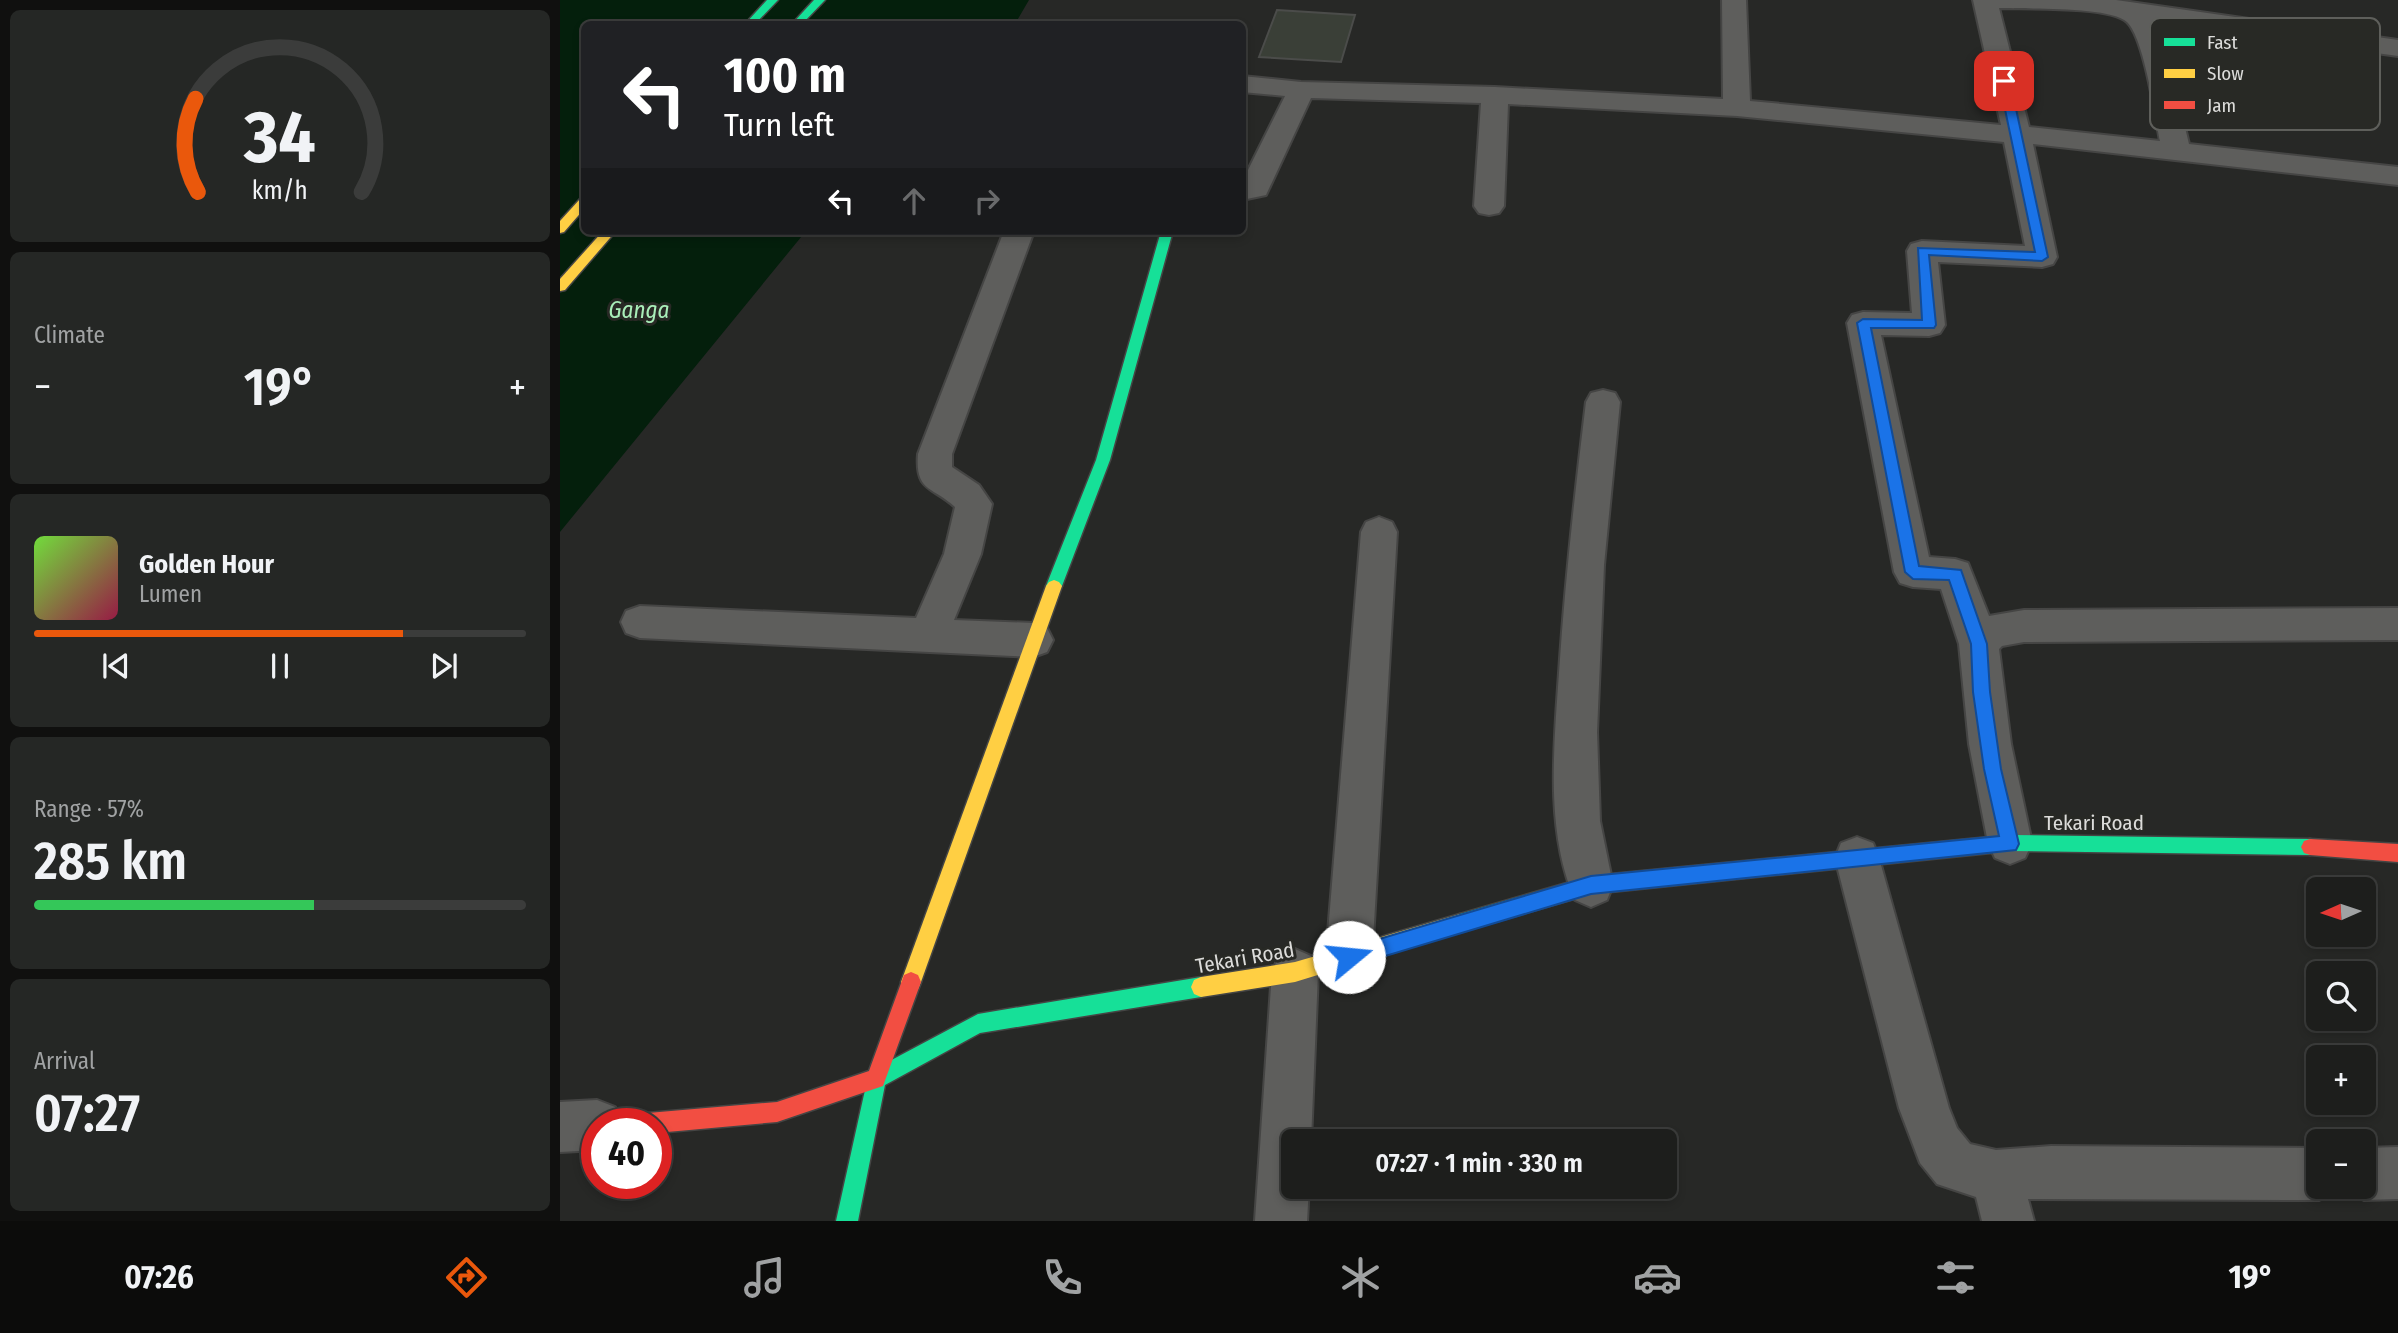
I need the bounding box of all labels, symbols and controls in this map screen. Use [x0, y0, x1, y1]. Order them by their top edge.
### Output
legend [2150, 18, 2380, 130]
text: Fast [2207, 31, 2238, 54]
text: 100 m [724, 46, 846, 105]
icon: left [609, 49, 700, 140]
pin [1974, 51, 2034, 111]
icon: arrive [1985, 62, 2023, 100]
text: Slow [2207, 62, 2244, 85]
text: 34 [243, 94, 316, 181]
text: Jam [2207, 94, 2236, 117]
text: Turn left [724, 106, 834, 144]
text: km/h [252, 176, 308, 206]
icon: left [822, 182, 860, 220]
icon: ahead [895, 182, 933, 220]
icon: right [968, 182, 1006, 220]
water label: Ganga [608, 296, 670, 324]
text: Climate [34, 321, 105, 349]
text: 19° [244, 356, 316, 419]
text: − [34, 364, 51, 410]
text: + [509, 364, 526, 410]
text: Golden Hour [139, 549, 274, 580]
text: Lumen [139, 580, 202, 608]
icon: previous [97, 647, 135, 685]
icon: pause [261, 647, 299, 685]
icon: next [425, 647, 463, 685]
text: Range · 57% [34, 795, 144, 823]
street label: Tekari Road [2044, 810, 2144, 836]
text: 285 km [34, 830, 187, 893]
north arrow [2306, 877, 2376, 947]
map controls [2306, 877, 2376, 1199]
position arrow [1312, 920, 1386, 994]
street label: Tekari Road [1194, 937, 1296, 979]
button: search [2306, 961, 2376, 1031]
button: + [2306, 1045, 2376, 1115]
text: Arrival [34, 1047, 95, 1075]
text: 07:27 [34, 1082, 140, 1145]
speed limit sign: 40 [581, 1108, 672, 1199]
button: − [2306, 1129, 2376, 1199]
text: 07:27 · 1 min · 330 m [1375, 1148, 1583, 1179]
icon: directions [442, 1253, 491, 1302]
icon: music [740, 1253, 789, 1302]
icon: phone [1038, 1253, 1087, 1302]
icon: climate [1336, 1253, 1385, 1302]
icon: car [1633, 1253, 1682, 1302]
icon: filters [1931, 1253, 1980, 1302]
text: 07:26 [124, 1258, 194, 1296]
text: 19° [2229, 1258, 2274, 1296]

